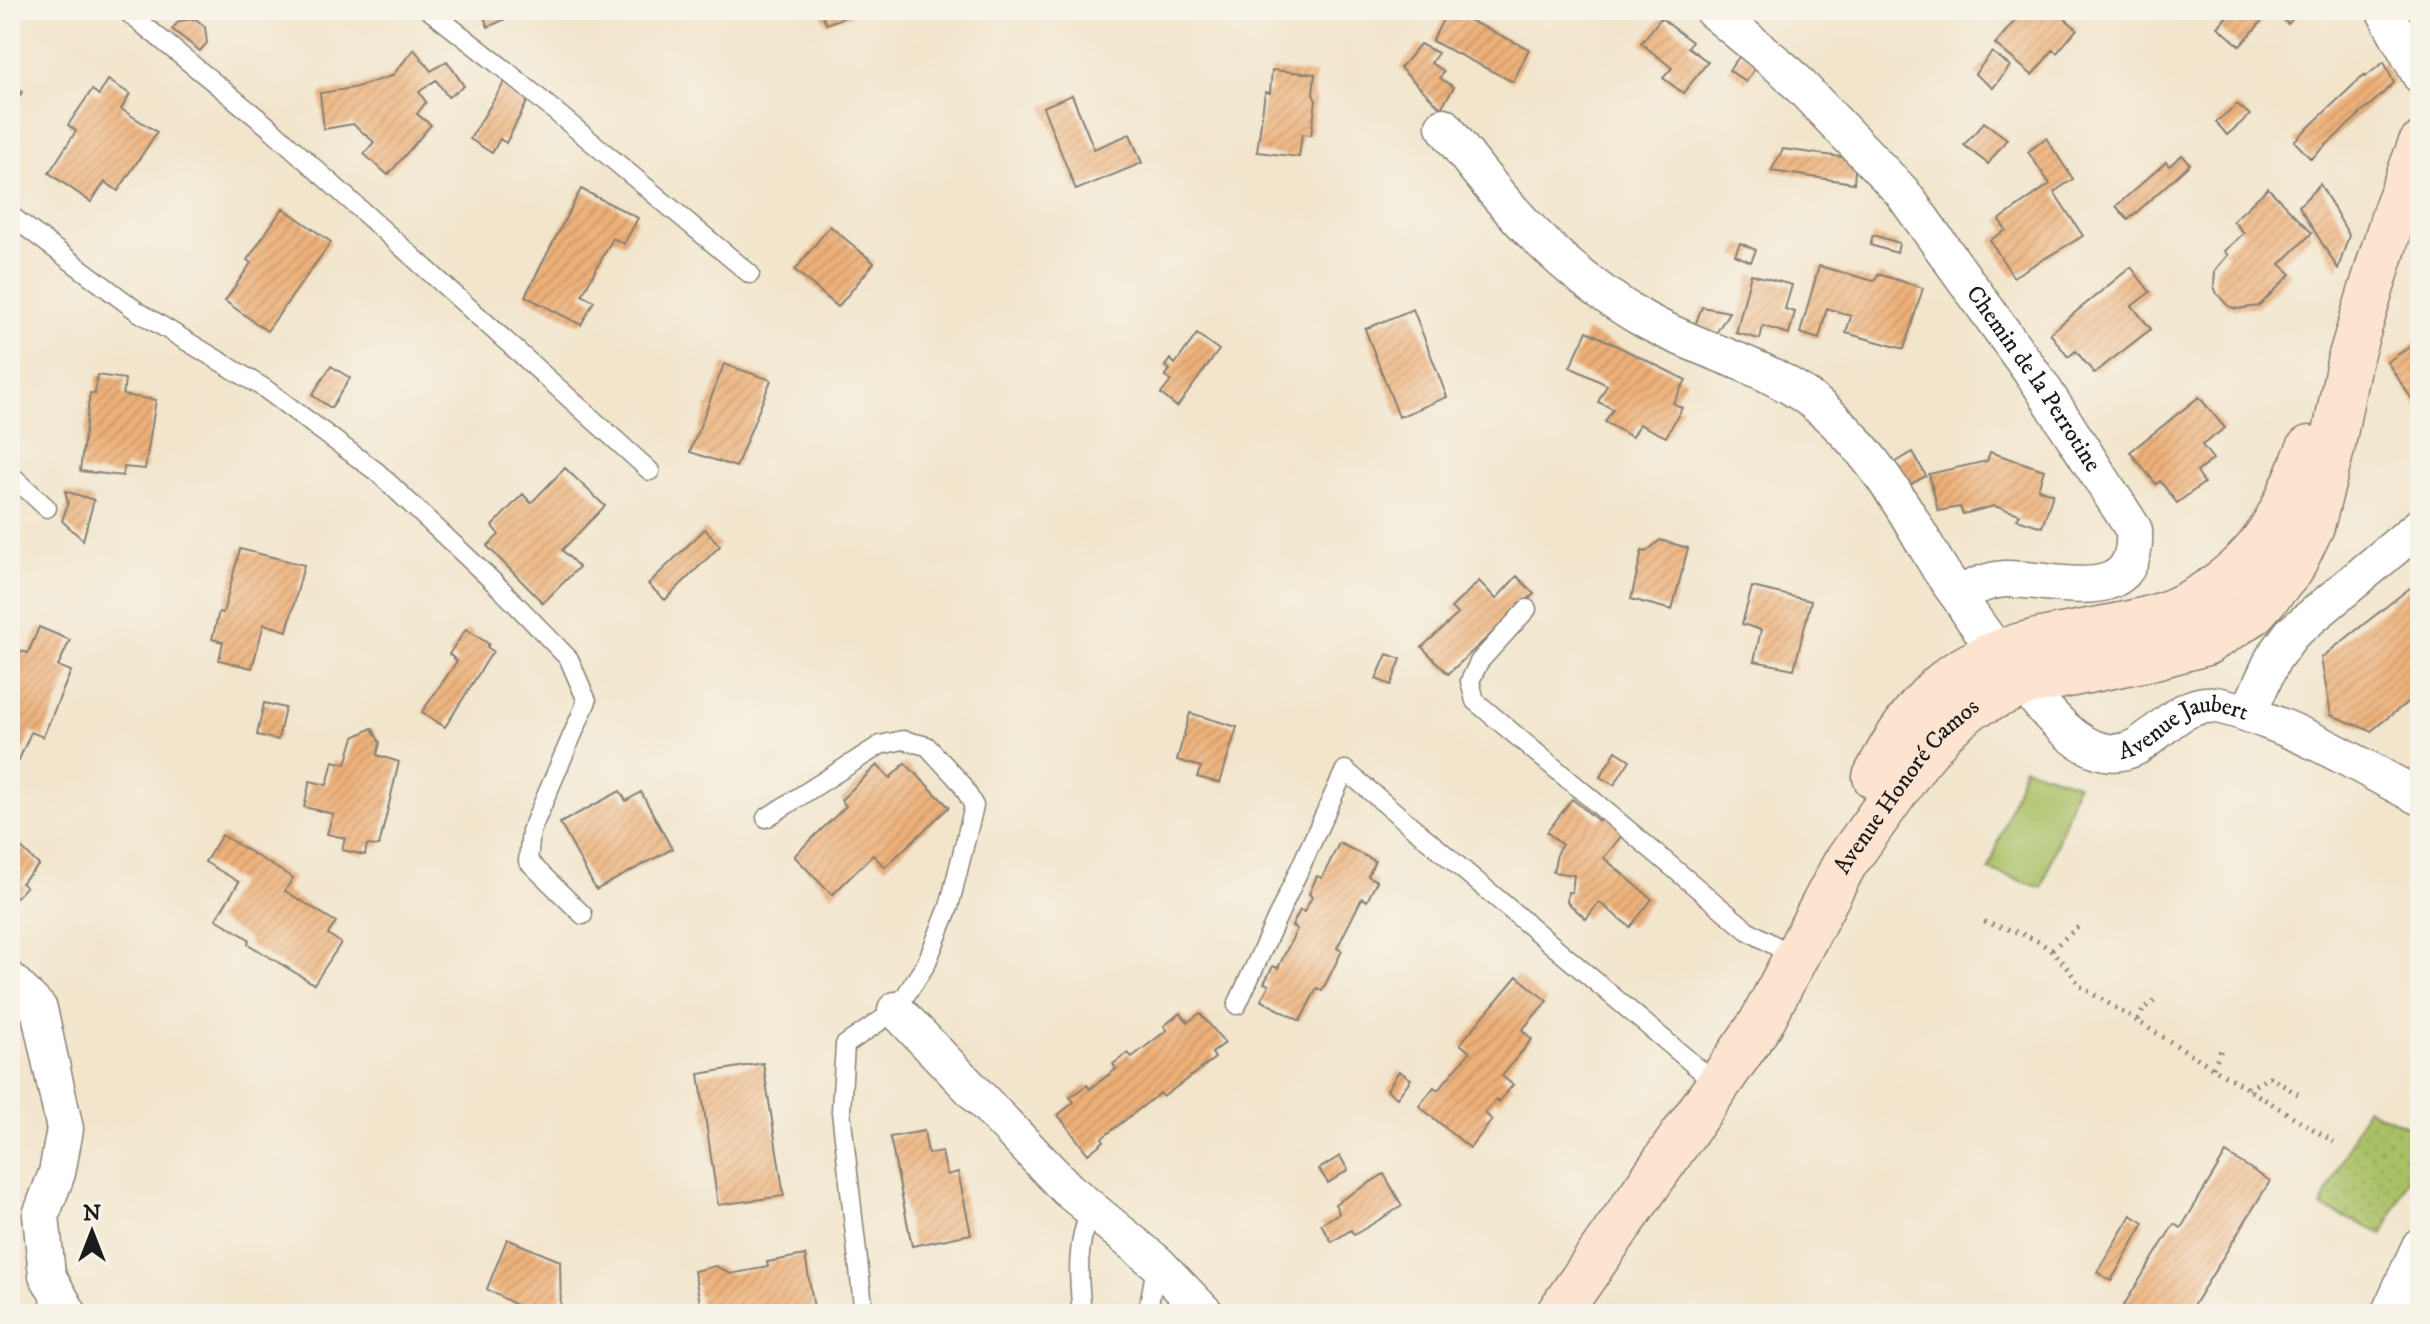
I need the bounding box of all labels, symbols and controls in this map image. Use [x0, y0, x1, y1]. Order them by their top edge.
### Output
street label: Chemin de la Perrotine [1959, 280, 2108, 478]
street label: Avenue Jaubert [2115, 690, 2253, 767]
street label: Avenue Honoré Camos [1827, 692, 1986, 879]
north arrow [52, 1192, 132, 1272]
text: N [83, 1200, 101, 1227]

